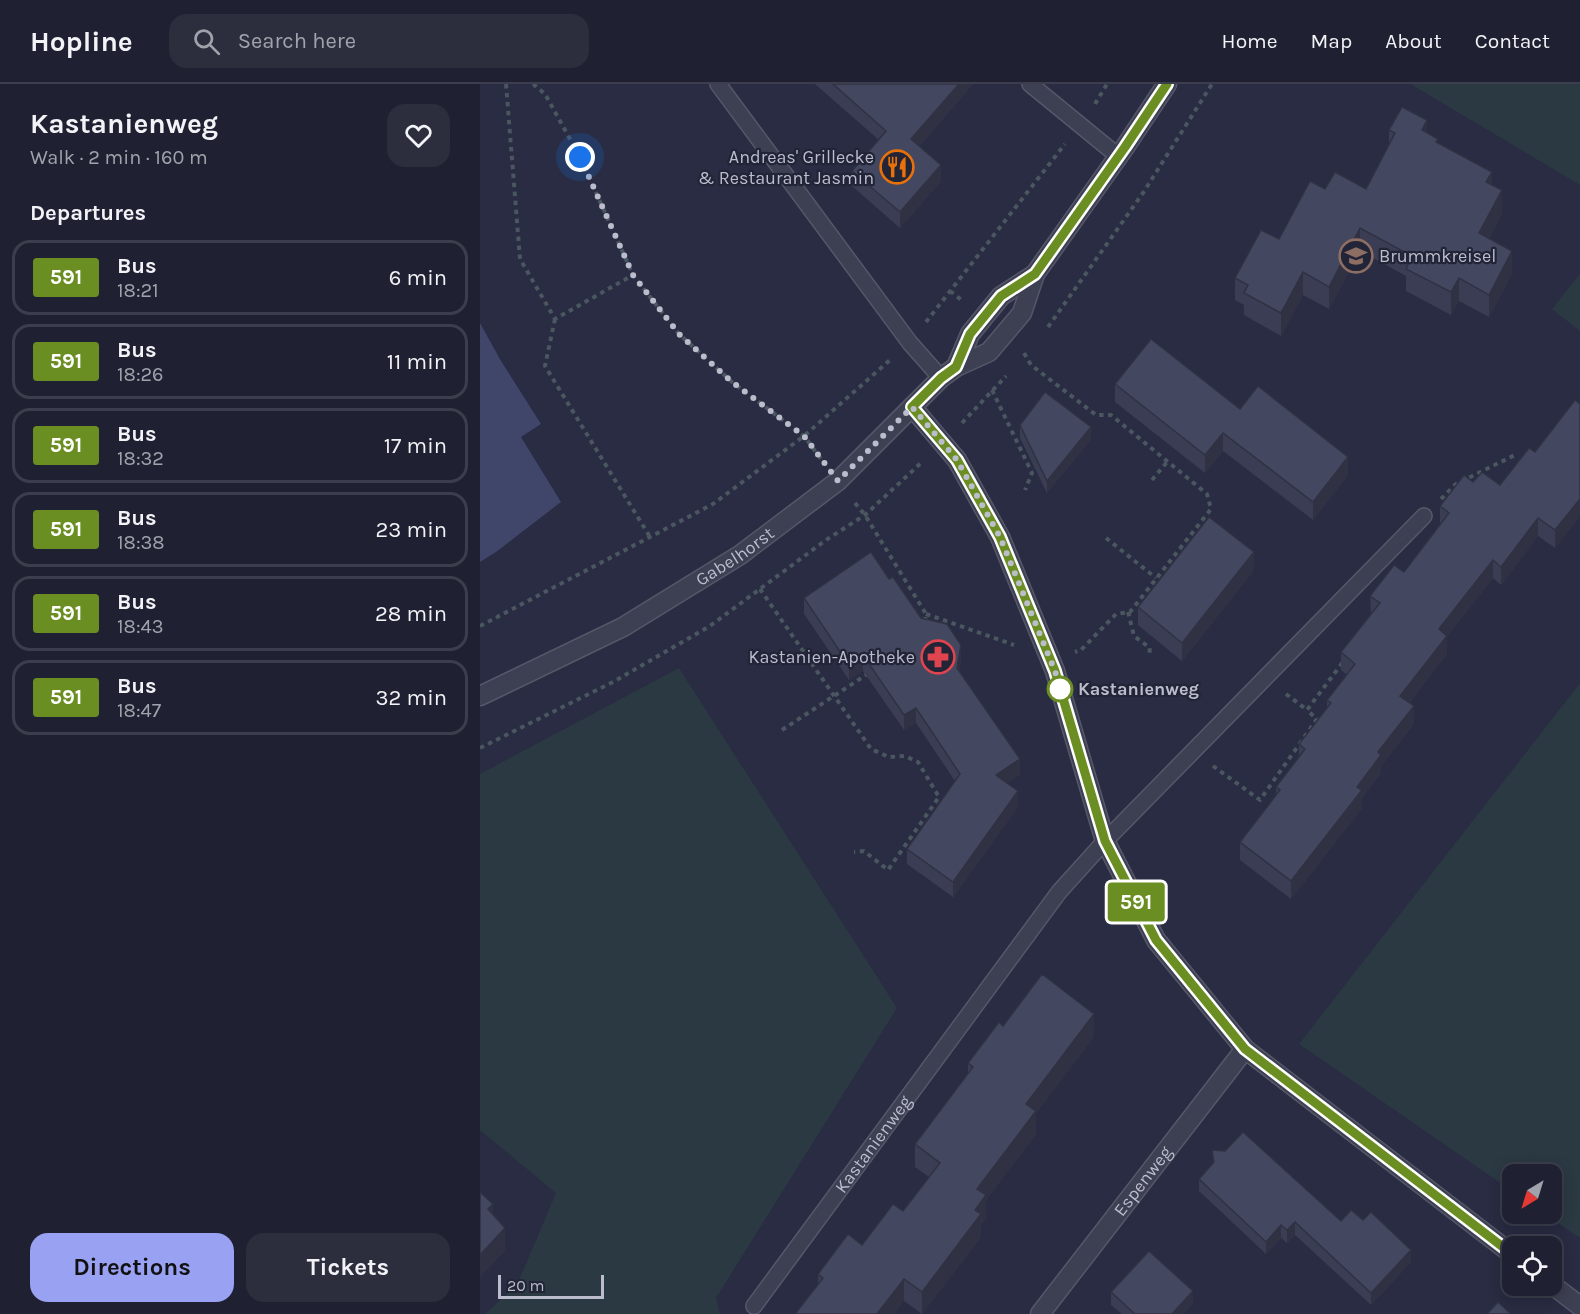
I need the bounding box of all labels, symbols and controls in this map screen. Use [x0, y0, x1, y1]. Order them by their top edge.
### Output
search box [169, 14, 589, 68]
text: Hopline [30, 25, 133, 58]
icon: search [190, 25, 223, 58]
text: Search here [238, 28, 356, 54]
text: Home [1222, 29, 1278, 53]
text: Map [1311, 29, 1352, 53]
text: About [1385, 29, 1442, 53]
text: Contact [1475, 29, 1550, 53]
button: heart [387, 104, 450, 167]
text: Kastanienweg [30, 107, 218, 140]
your location [565, 142, 595, 172]
text: Walk · 2 min · 160 m [30, 146, 208, 169]
place label: Andreas' Grillecke & Restaurant Jasmin [698, 146, 874, 189]
restaurant icon: Andreas' Grillecke & Restaurant Jasmin [879, 149, 915, 185]
text: Departures [30, 200, 146, 226]
school or university icon: Brummkreisel [1338, 238, 1374, 274]
place label: Brummkreisel [1379, 245, 1496, 267]
text: Bus [117, 253, 157, 279]
text: 591 [50, 265, 82, 289]
text: 6 min [389, 265, 447, 291]
text: 18:21 [117, 279, 159, 302]
text: Bus [117, 337, 157, 363]
text: 591 [50, 349, 82, 373]
text: 11 min [387, 349, 447, 375]
text: 18:26 [117, 363, 164, 386]
text: Bus [117, 421, 157, 447]
text: 591 [50, 433, 82, 457]
text: 17 min [384, 433, 447, 459]
text: 18:32 [117, 447, 164, 470]
text: Bus [117, 505, 157, 531]
text: 591 [50, 517, 82, 541]
text: 23 min [376, 517, 447, 543]
street label: Gabelhorst [692, 522, 779, 591]
text: 18:38 [117, 531, 165, 554]
text: Bus [117, 589, 157, 615]
text: 591 [50, 601, 82, 625]
text: 28 min [375, 601, 447, 627]
text: 18:43 [117, 615, 164, 638]
pharmacy icon: Kastanien-Apotheke [920, 639, 956, 675]
place label: Kastanien-Apotheke [748, 646, 915, 668]
text: Bus [117, 673, 157, 699]
marker: Kastanienweg [1047, 676, 1073, 702]
place label: Kastanienweg [1078, 678, 1199, 700]
text: 591 [50, 685, 82, 709]
text: 32 min [376, 685, 447, 711]
text: 18:47 [117, 699, 161, 722]
line badge: 591 [1102, 882, 1170, 922]
text: 591 [1120, 890, 1152, 914]
street label: Kastanienweg [830, 1091, 916, 1197]
street label: Espenweg [1109, 1142, 1177, 1221]
north arrow [1502, 1164, 1562, 1224]
map controls [1502, 1164, 1562, 1296]
button: Directions [30, 1233, 234, 1302]
button: Tickets [246, 1233, 450, 1302]
button: locate [1502, 1236, 1562, 1296]
scale bar [498, 1272, 604, 1300]
text: 20 m [507, 1276, 545, 1295]

